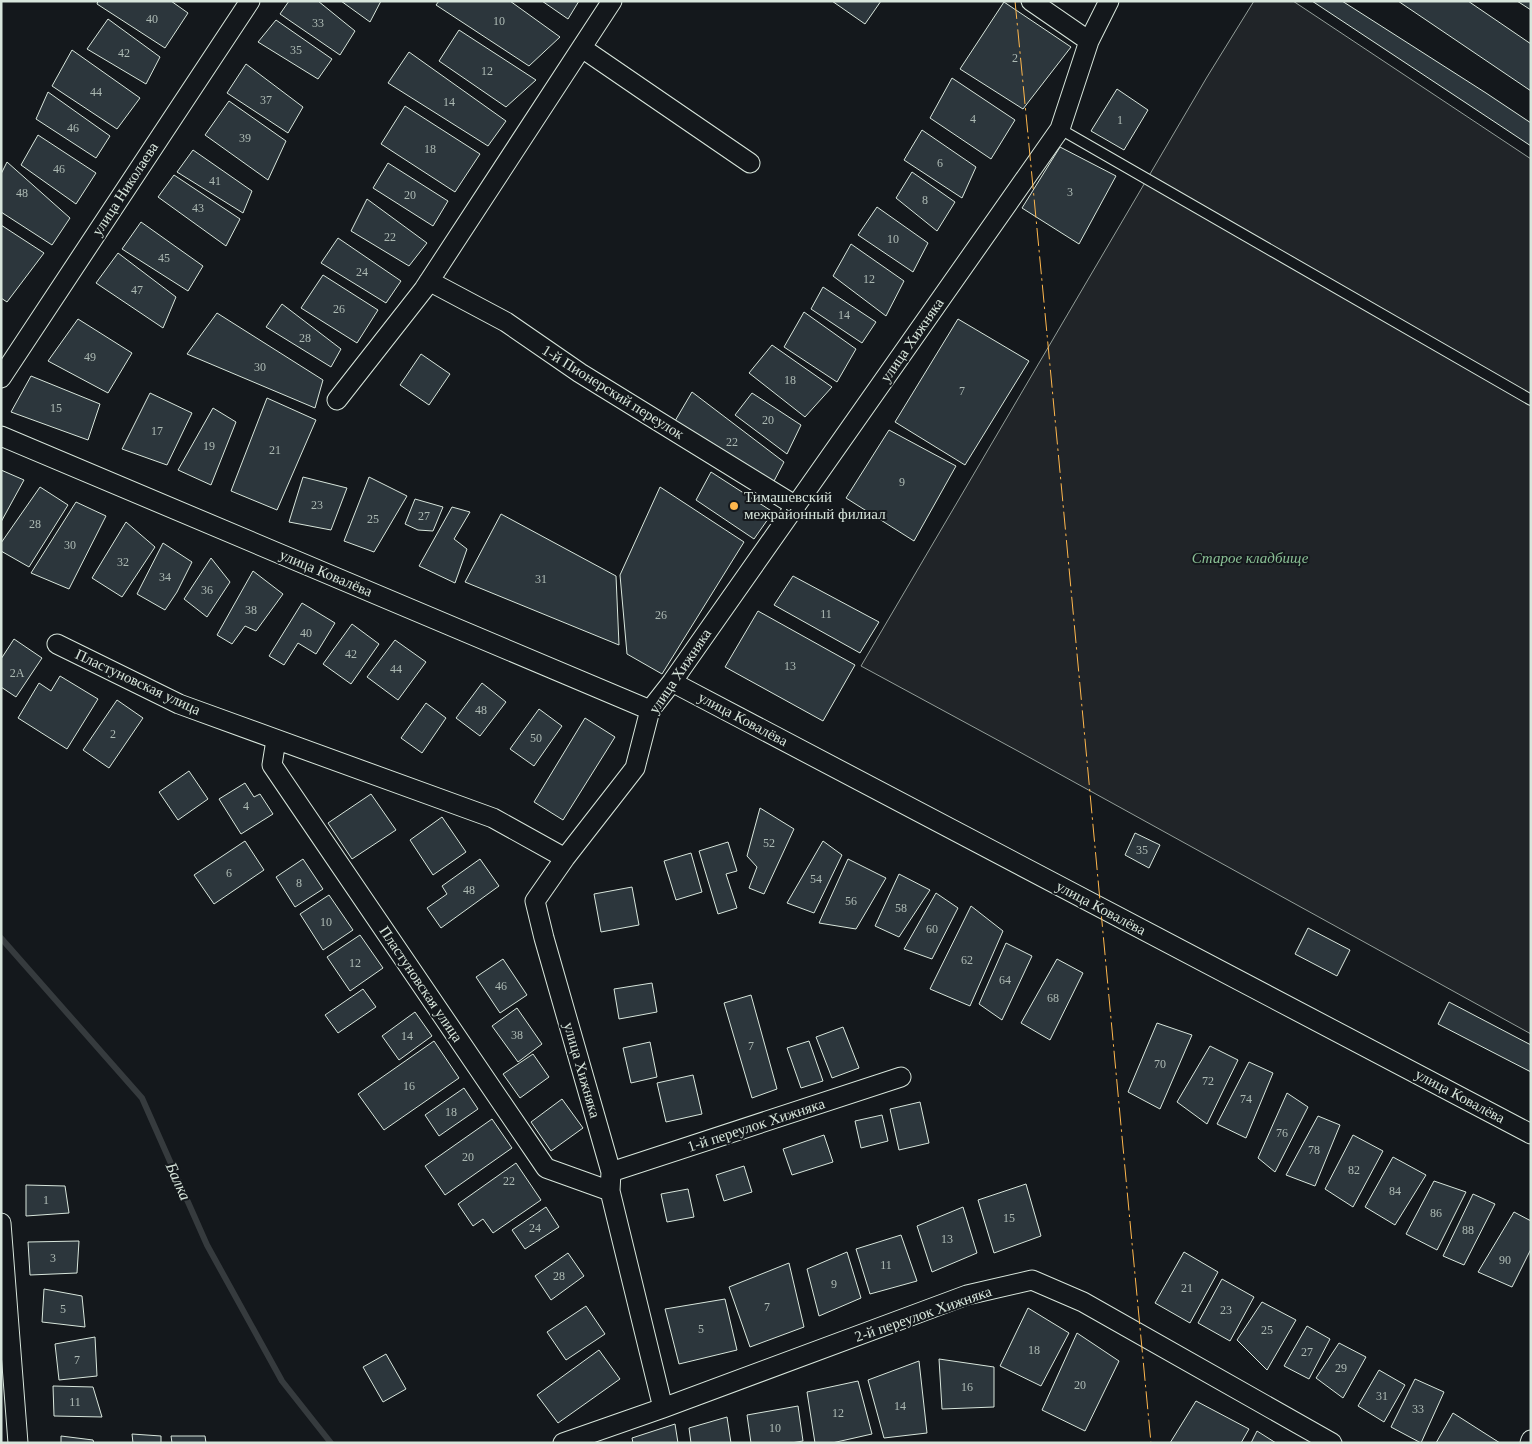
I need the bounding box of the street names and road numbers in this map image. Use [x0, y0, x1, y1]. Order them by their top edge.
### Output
street label: улица Николаева [89, 139, 161, 239]
street label: улица Хижняка [877, 295, 947, 385]
street label: 1-й Пионерский переулок [539, 342, 687, 443]
street label: улица Ковалёва [277, 546, 375, 600]
street label: улица Хижняка [646, 625, 714, 716]
street label: Пластуновская улица [73, 646, 203, 718]
street label: улица Ковалёва [696, 689, 791, 749]
street label: улица Ковалёва [1054, 878, 1149, 938]
street label: Пластуновская улица [376, 923, 466, 1045]
street label: улица Хижняка [561, 1020, 603, 1120]
street label: улица Ковалёва [1413, 1066, 1508, 1126]
street label: 1-й переулок Хижняка [685, 1095, 827, 1155]
street label: 2-й переулок Хижняка [853, 1283, 994, 1345]

